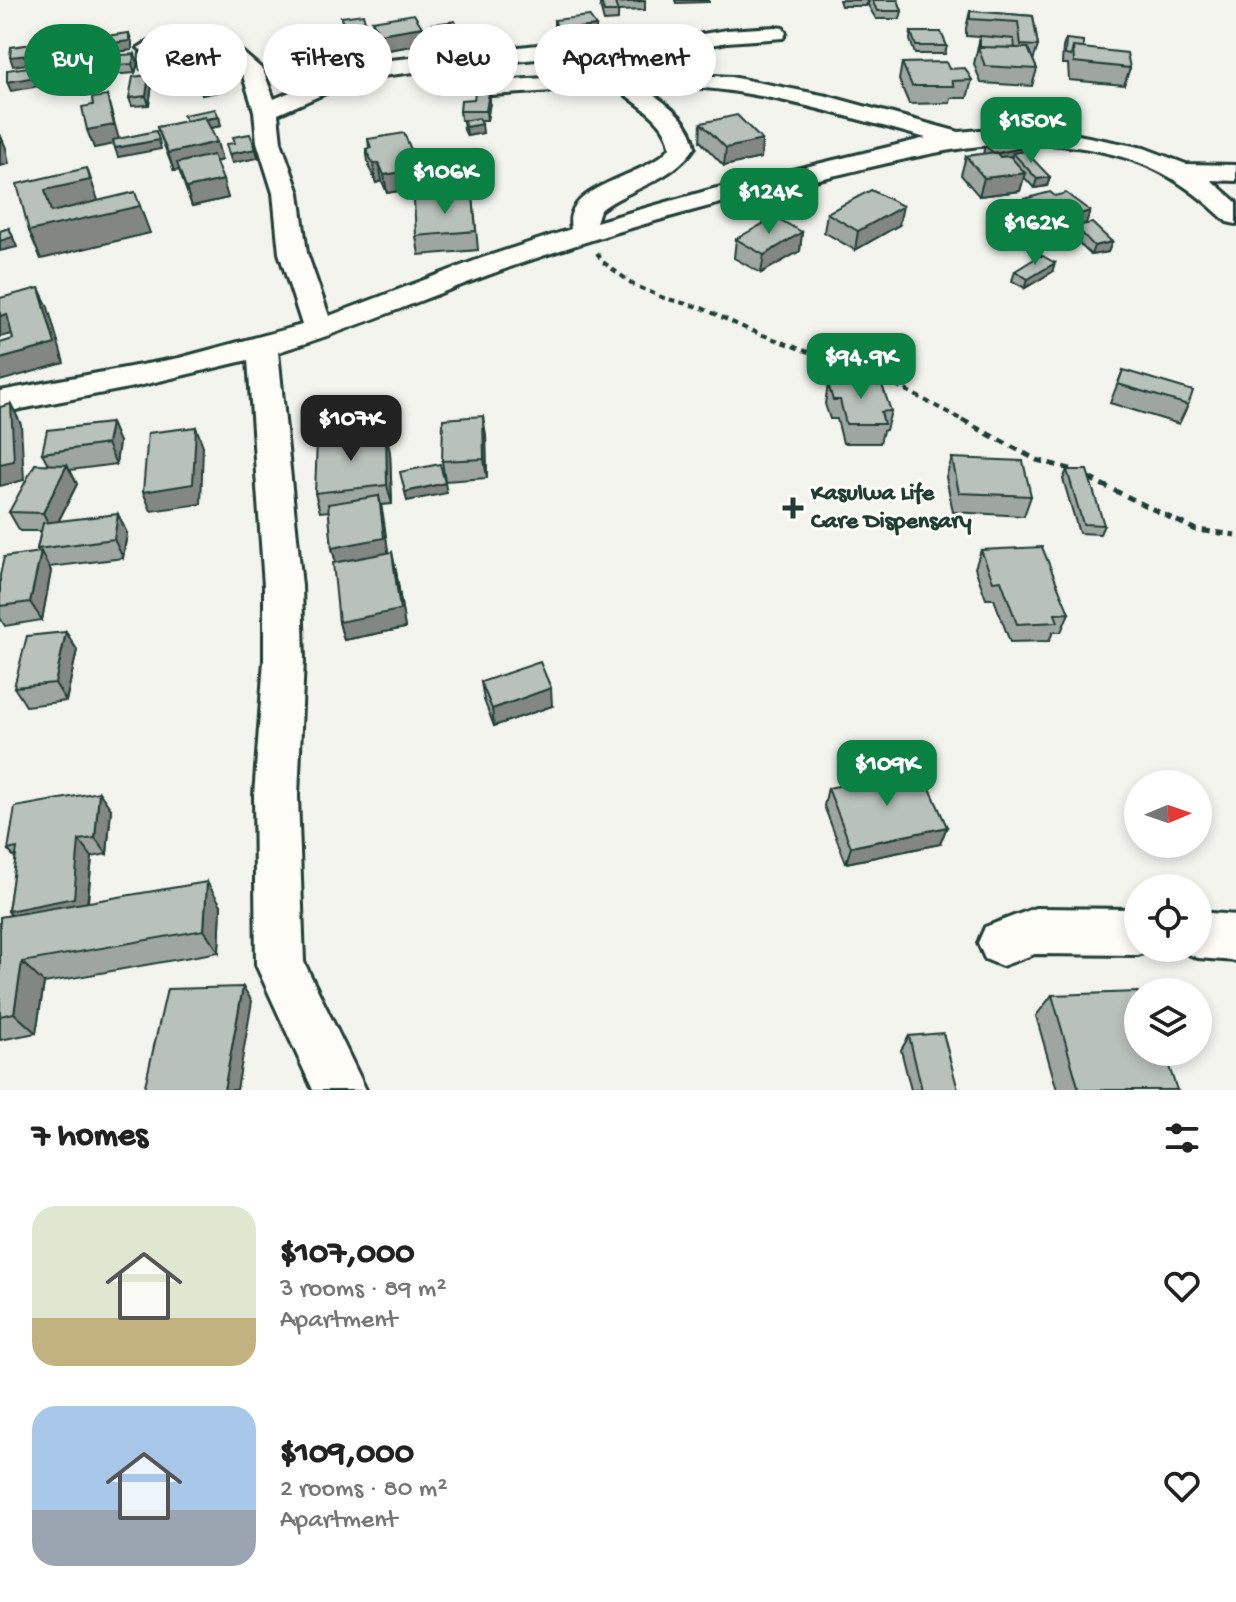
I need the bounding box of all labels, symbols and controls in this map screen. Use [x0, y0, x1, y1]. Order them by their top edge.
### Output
chip: Buy [24, 24, 121, 96]
chip: Rent [137, 24, 247, 96]
chip: Filters [263, 24, 392, 96]
chip: New [408, 24, 518, 96]
chip: Apartment [534, 24, 716, 96]
pin: $150K [975, 97, 1087, 165]
text: $150K [999, 107, 1063, 138]
pin: $106K [389, 148, 501, 216]
text: $106K [413, 158, 477, 189]
pin: $124K [713, 168, 825, 236]
text: $124K [738, 178, 800, 209]
pin: $162K [979, 199, 1091, 267]
text: $162K [1004, 209, 1066, 240]
pin: $94.9K [796, 333, 926, 401]
text: $94.9K [825, 343, 897, 374]
pin: $107K [295, 395, 407, 463]
text: $107K [319, 405, 383, 436]
place label: Kasulwa Life Care Dispensary [810, 480, 972, 537]
marker: Kasulwa Life Care Dispensary [782, 497, 804, 519]
pin: $109K [831, 740, 943, 808]
text: $109K [855, 750, 919, 781]
north arrow [1124, 770, 1212, 858]
map controls [1124, 770, 1212, 1066]
button: locate [1124, 874, 1212, 962]
button: layers [1124, 978, 1212, 1066]
icon: filters [1160, 1116, 1204, 1160]
text: 7 homes [32, 1118, 148, 1158]
text: $107,000 [280, 1235, 415, 1275]
icon: home [96, 1238, 192, 1334]
icon: heart [1160, 1264, 1204, 1308]
text: 3 rooms · 89 m² [280, 1275, 447, 1306]
text: Apartment [280, 1306, 397, 1337]
text: $109,000 [280, 1435, 414, 1475]
icon: home [96, 1438, 192, 1534]
icon: heart [1160, 1464, 1204, 1508]
text: 2 rooms · 80 m² [280, 1475, 448, 1506]
text: Apartment [280, 1506, 397, 1537]

